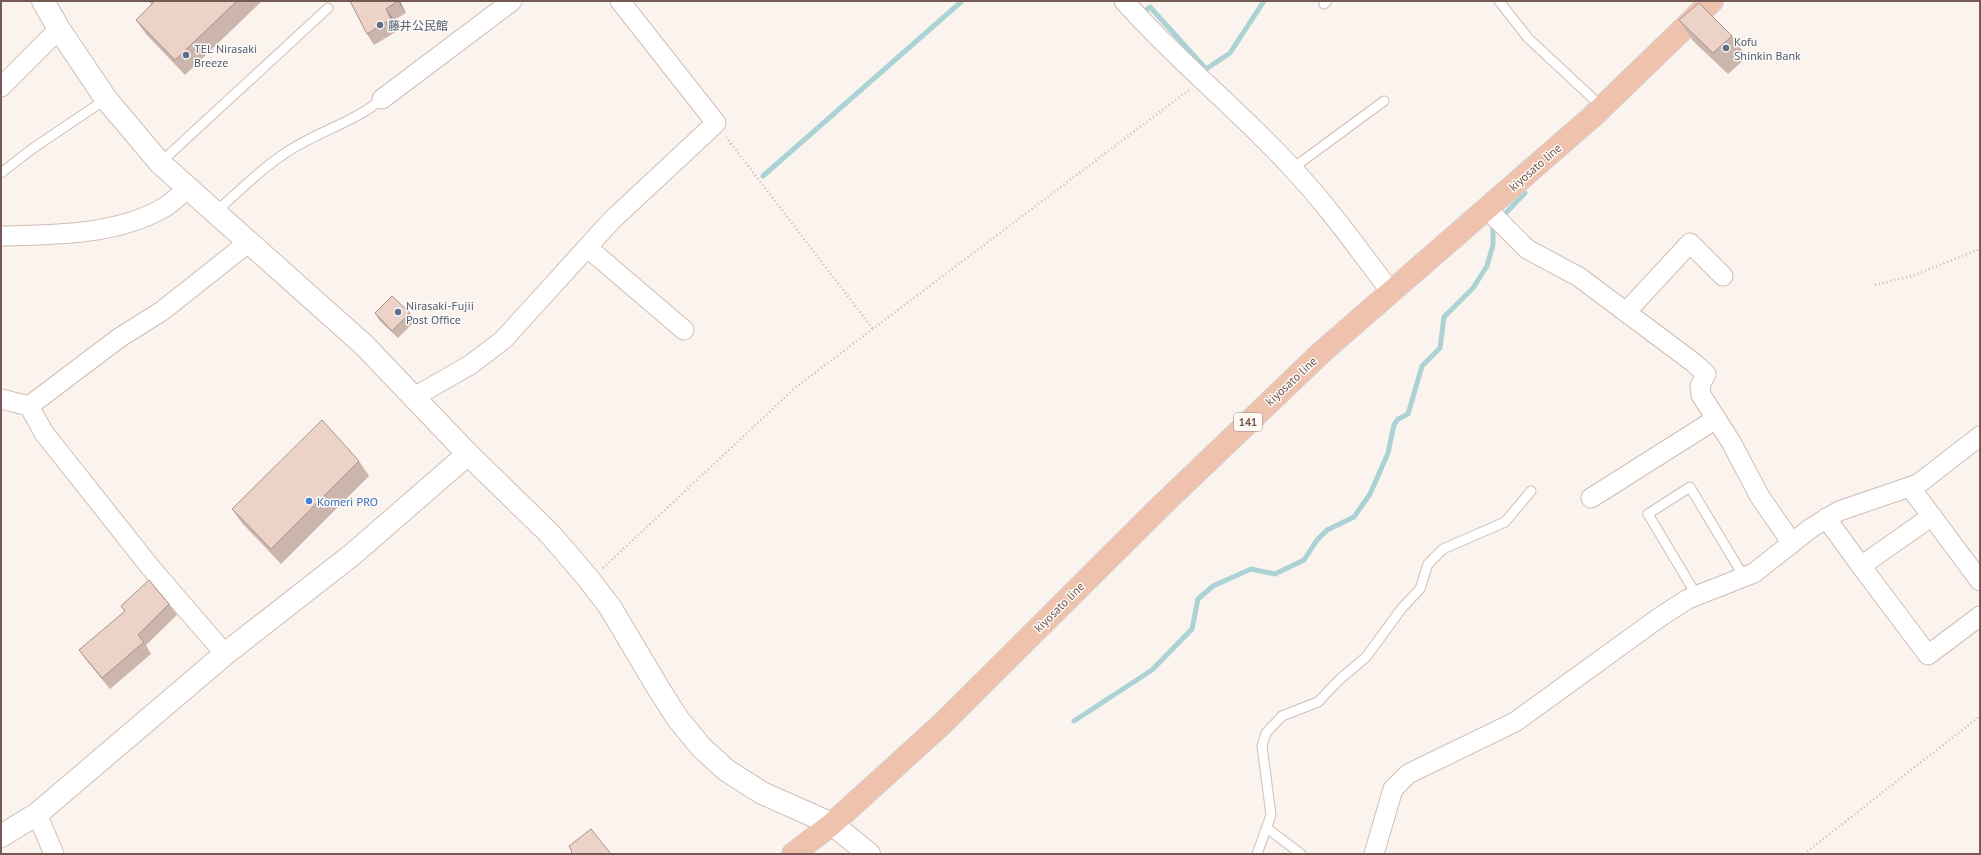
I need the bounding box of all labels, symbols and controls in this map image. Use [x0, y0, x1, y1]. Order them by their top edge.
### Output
place label: 藤井公民館 [388, 18, 448, 33]
marker: 藤井公民館 [375, 20, 385, 30]
place label: Kofu Shinkin Bank [1734, 34, 1801, 63]
place label: TEL Nirasaki Breeze [194, 41, 257, 70]
marker: Kofu Shinkin Bank [1721, 43, 1731, 53]
marker: TEL Nirasaki Breeze [181, 50, 191, 60]
street label: kiyosato line [1506, 140, 1564, 194]
place label: Nirasaki-Fujii Post Office [406, 298, 474, 327]
marker: Nirasaki-Fujii Post Office [393, 307, 403, 317]
street label: kiyosato line [1262, 353, 1320, 409]
road number: 141 [1234, 413, 1262, 431]
place label: Komeri PRO [317, 494, 378, 509]
marker: Komeri PRO [304, 496, 314, 506]
street label: kiyosato line [1031, 579, 1087, 635]

